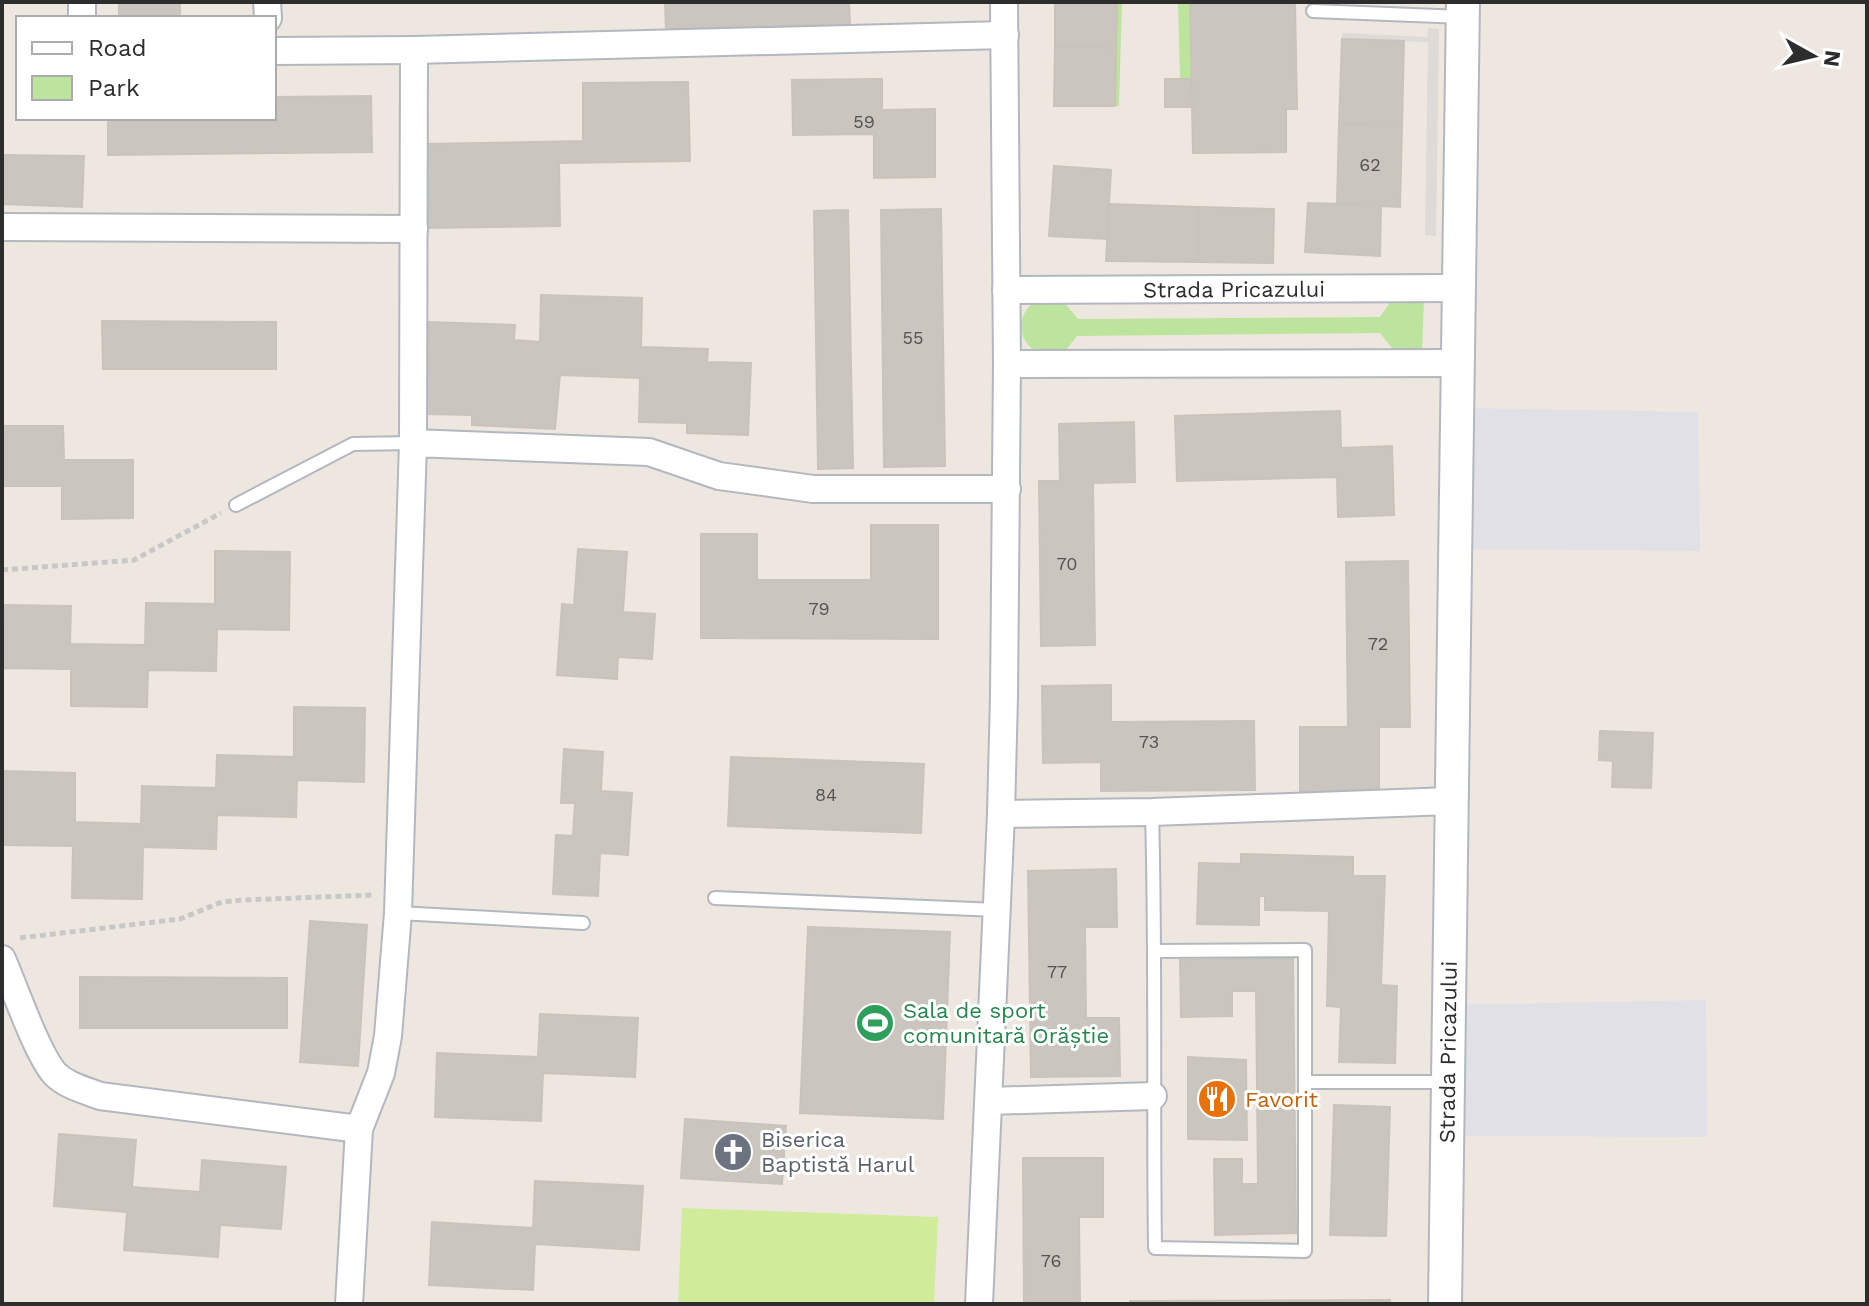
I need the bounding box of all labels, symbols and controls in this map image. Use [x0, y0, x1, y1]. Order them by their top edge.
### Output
legend [16, 16, 276, 120]
north arrow [1773, 16, 1853, 96]
text: Road [88, 34, 147, 62]
text: N [1819, 49, 1846, 69]
text: Park [88, 74, 140, 102]
house number: 59 [853, 111, 875, 132]
house number: 62 [1359, 154, 1381, 175]
street label: Strada Pricazului [1143, 277, 1325, 302]
house number: 55 [903, 327, 923, 348]
house number: 70 [1057, 553, 1077, 574]
house number: 79 [808, 598, 830, 619]
house number: 72 [1368, 633, 1388, 654]
house number: 73 [1139, 731, 1159, 752]
house number: 84 [815, 784, 837, 805]
house number: 77 [1047, 961, 1067, 982]
street label: Strada Pricazului [1434, 961, 1462, 1143]
place label: Sala de sport comunitară Orăștie [903, 998, 1109, 1048]
sports icon: Sala de sport comunitară Orăștie [854, 1002, 896, 1044]
restaurant icon: Favorit [1196, 1078, 1238, 1120]
place label: Favorit [1245, 1087, 1318, 1112]
place label: Biserica Baptistă Harul [761, 1127, 915, 1177]
church icon: Biserica Baptistă Harul [712, 1131, 754, 1173]
house number: 76 [1041, 1250, 1061, 1271]

